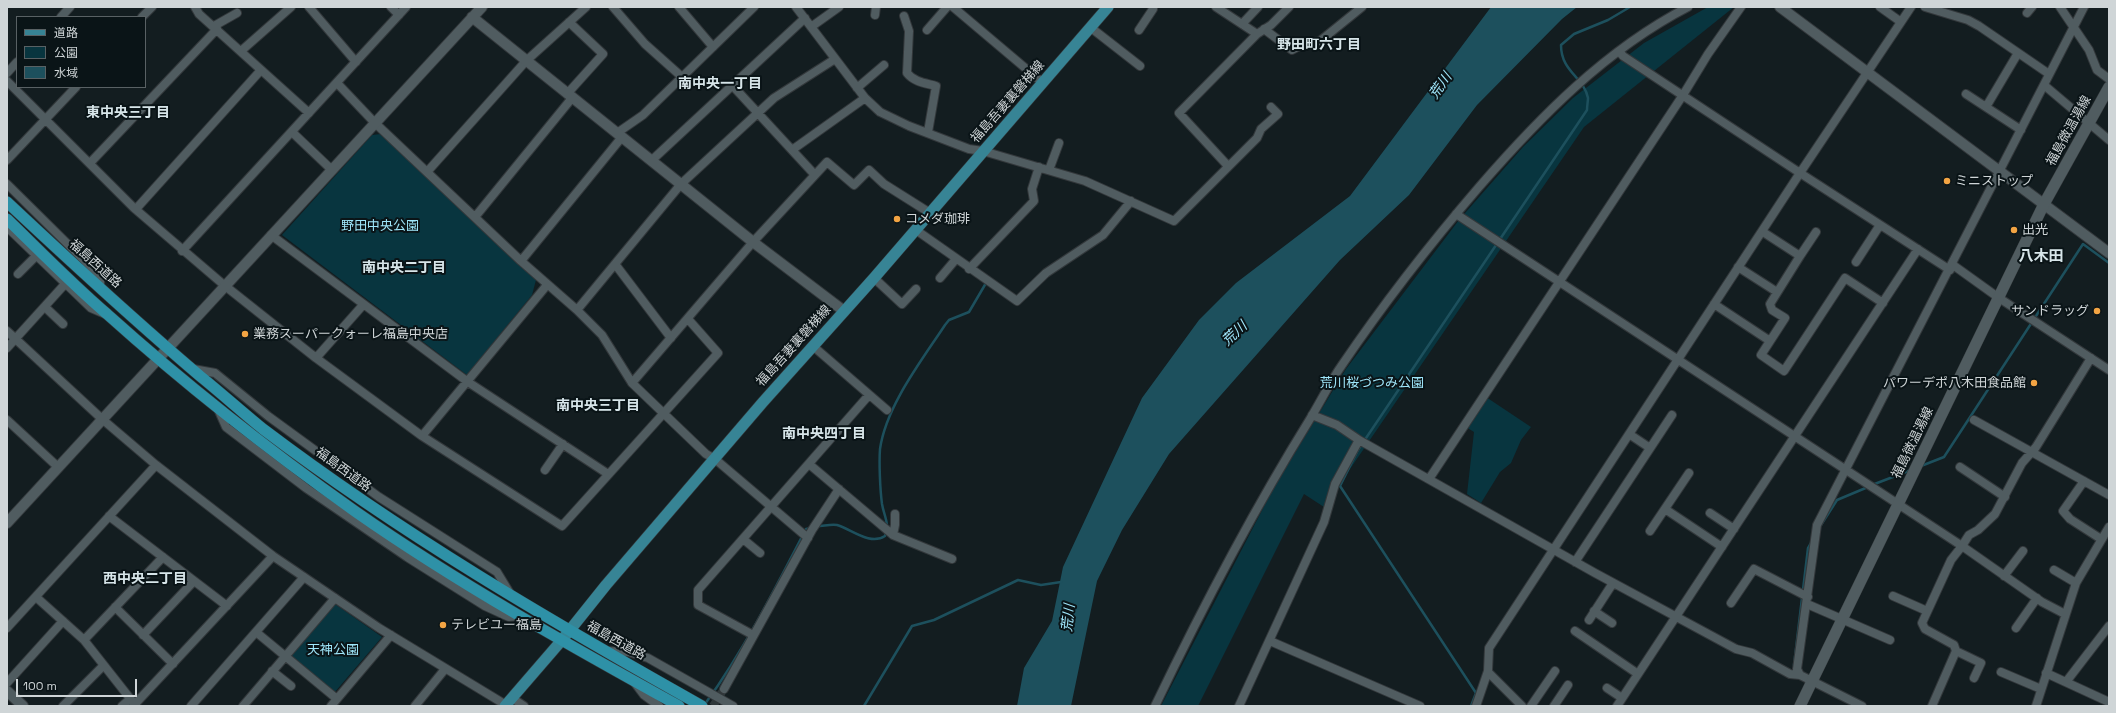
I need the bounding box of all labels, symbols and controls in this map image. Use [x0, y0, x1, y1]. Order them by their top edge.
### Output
legend [16, 16, 146, 88]
text: 道路 [54, 25, 78, 41]
district label: 野田町六丁目 [1277, 37, 1361, 53]
text: 公園 [54, 45, 78, 61]
street label: 福島吾妻裏磐梯線 [968, 58, 1048, 146]
text: 水域 [54, 65, 78, 81]
water label: 荒川 [1426, 70, 1456, 102]
district label: 南中央一丁目 [678, 76, 762, 92]
street label: 福島微温湯線 [2043, 93, 2095, 169]
district label: 東中央三丁目 [86, 105, 170, 121]
place label: ミニストップ [1955, 173, 2033, 189]
marker: ミニストップ [1942, 176, 1952, 186]
place label: コメダ珈琲 [905, 211, 970, 227]
marker: コメダ珈琲 [892, 214, 902, 224]
park label: 野田中央公園 [341, 218, 419, 234]
place label: 出光 [2022, 222, 2048, 238]
marker: 出光 [2009, 225, 2019, 235]
street label: 福島西道路 [66, 236, 124, 292]
district label: 八木田 [2019, 248, 2063, 266]
district label: 南中央二丁目 [362, 260, 446, 276]
street label: 福島吾妻裏磐梯線 [753, 302, 835, 390]
place label: サンドラッグ [2011, 303, 2089, 319]
marker: サンドラッグ [2092, 306, 2102, 316]
water label: 荒川 [1219, 318, 1251, 350]
place label: 業務スーパークォーレ福島中央店 [253, 326, 448, 342]
marker: 業務スーパークォーレ福島中央店 [240, 329, 250, 339]
park label: 荒川桜づつみ公園 [1320, 375, 1424, 391]
place label: パワーデポ八木田食品館 [1883, 375, 2026, 391]
marker: パワーデポ八木田食品館 [2029, 378, 2039, 388]
district label: 南中央三丁目 [556, 398, 640, 414]
street label: 福島微温湯線 [1889, 405, 1937, 481]
district label: 南中央四丁目 [782, 426, 866, 442]
street label: 福島西道路 [312, 445, 374, 495]
district label: 西中央二丁目 [103, 571, 187, 587]
water label: 荒川 [1059, 603, 1079, 633]
place label: テレビユー福島 [451, 617, 542, 633]
street label: 福島西道路 [584, 618, 648, 664]
marker: テレビユー福島 [438, 620, 448, 630]
park label: 天神公園 [307, 642, 359, 658]
scale bar [18, 671, 139, 697]
text: 100 m [23, 678, 57, 694]

